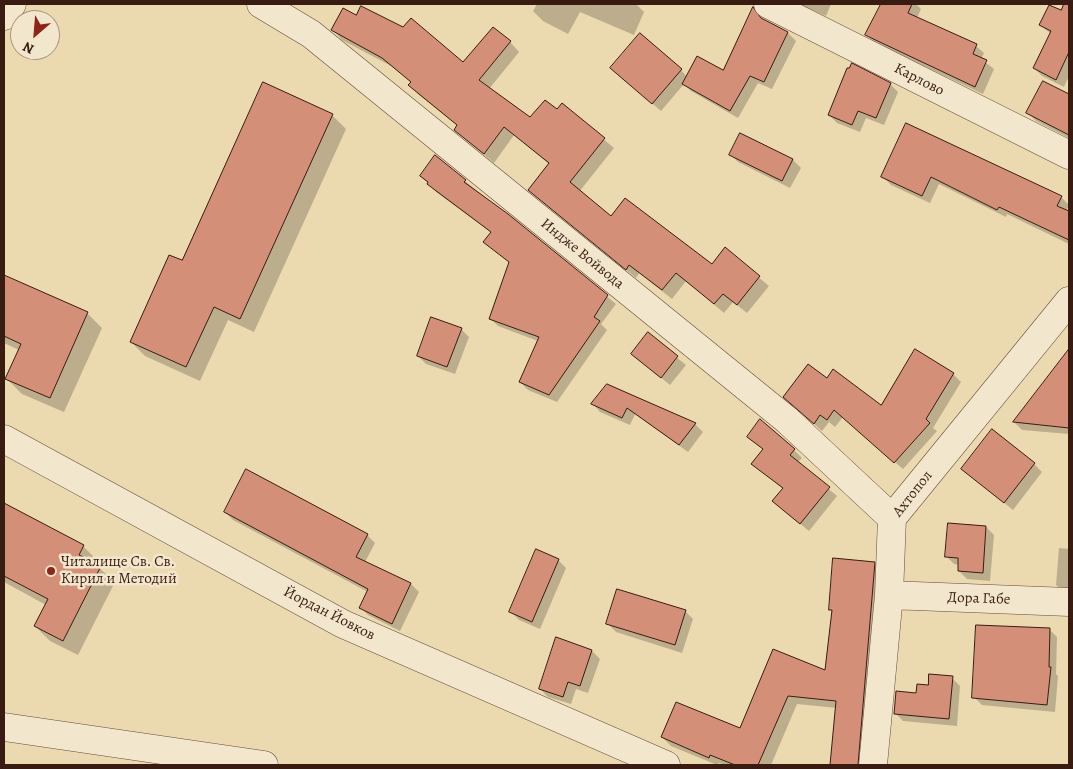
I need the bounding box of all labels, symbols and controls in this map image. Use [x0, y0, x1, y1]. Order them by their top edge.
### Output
north arrow [10, 10, 60, 60]
text: N [20, 37, 37, 59]
street label: Карлово [891, 60, 947, 100]
street label: Индже Войвода [537, 215, 627, 293]
street label: Ахтопол [889, 467, 937, 521]
place label: Читалище Св. Св. Кирил и Методий [61, 553, 177, 588]
marker: Читалище Св. Св. Кирил и Методий [45, 565, 57, 577]
street label: Йордан Йовков [280, 583, 378, 645]
street label: Дора Габе [947, 589, 1011, 609]

